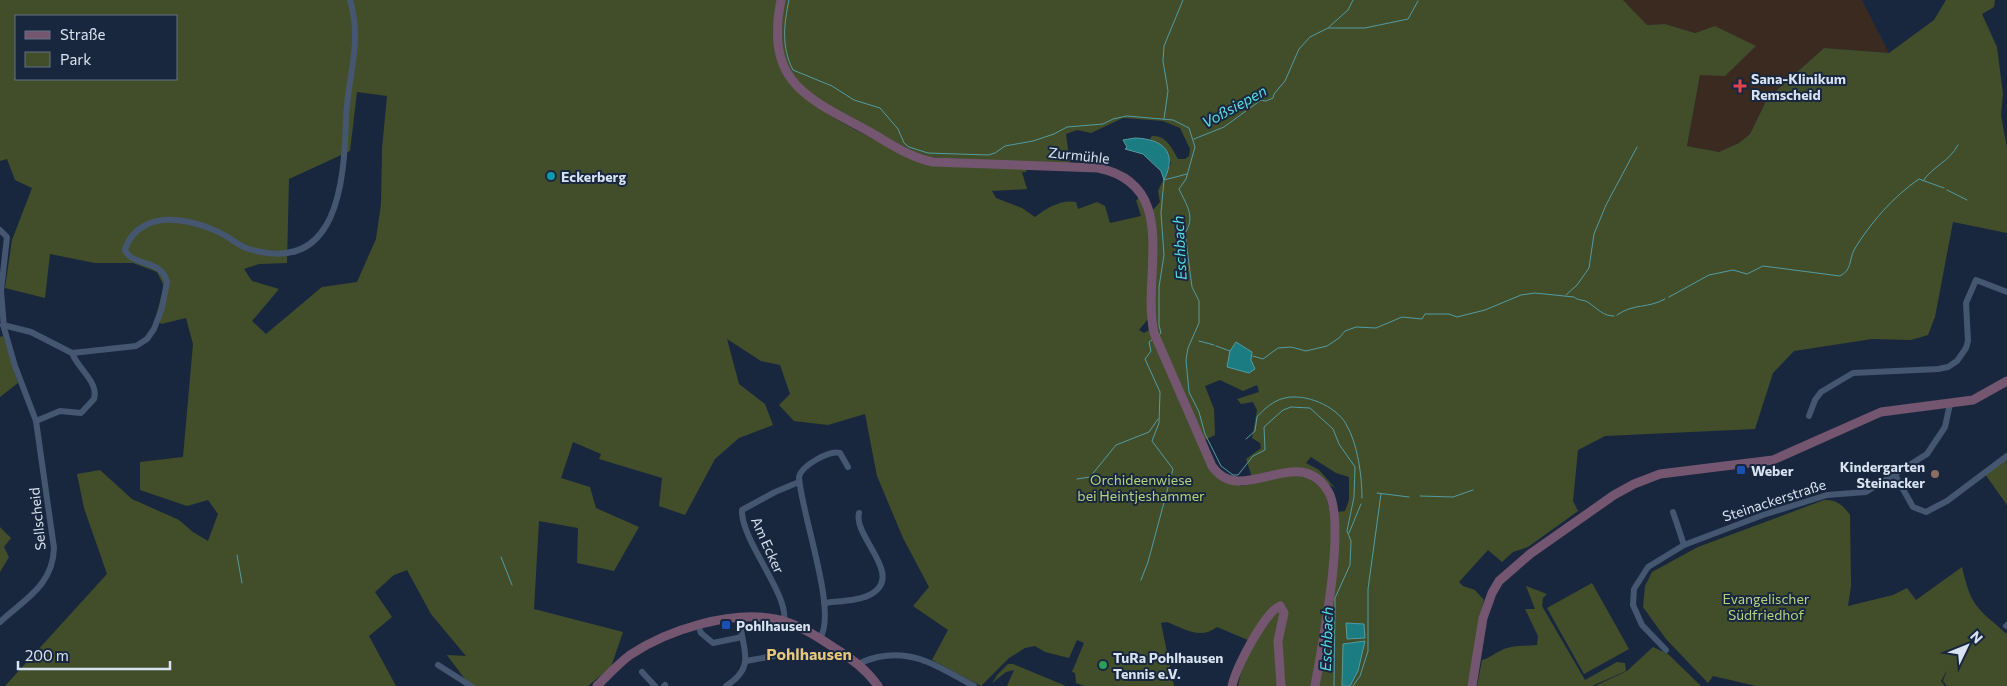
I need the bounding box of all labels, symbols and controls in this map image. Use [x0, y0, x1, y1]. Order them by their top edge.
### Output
legend [15, 15, 178, 80]
text: Straße [60, 25, 106, 43]
text: Park [60, 50, 91, 68]
place label: Sana-Klinikum Remscheid [1751, 70, 1846, 103]
marker: Sana-Klinikum Remscheid [1733, 79, 1747, 93]
water label: Voßsiepen [1199, 81, 1269, 131]
street label: Zurmühle [1047, 143, 1111, 167]
place label: Eckerberg [561, 168, 626, 185]
marker: Eckerberg [545, 170, 557, 182]
water label: Eschbach [1168, 215, 1190, 281]
place label: Kindergarten Steinacker [1840, 458, 1925, 491]
place label: Weber [1751, 462, 1794, 479]
marker: Weber [1735, 464, 1747, 476]
marker: Kindergarten Steinacker [1929, 468, 1941, 480]
park label: Orchideenwiese bei Heintjeshammer [1077, 471, 1205, 504]
street label: Steinackerstraße [1720, 475, 1828, 525]
street label: Sellscheid [25, 487, 49, 551]
street label: Am Ecker [748, 514, 788, 576]
park label: Evangelischer Südfriedhof [1723, 590, 1810, 623]
water label: Eschbach [1316, 606, 1336, 672]
place label: Pohlhausen [736, 617, 811, 634]
marker: Pohlhausen [720, 619, 732, 631]
north arrow [1942, 621, 1992, 671]
text: N [1967, 627, 1987, 646]
scale bar [18, 638, 170, 670]
district label: Pohlhausen [766, 644, 852, 663]
text: 200 m [25, 646, 69, 664]
place label: TuRa Pohlhausen Tennis e.V. [1113, 649, 1223, 682]
marker: TuRa Pohlhausen Tennis e.V. [1097, 659, 1109, 671]

